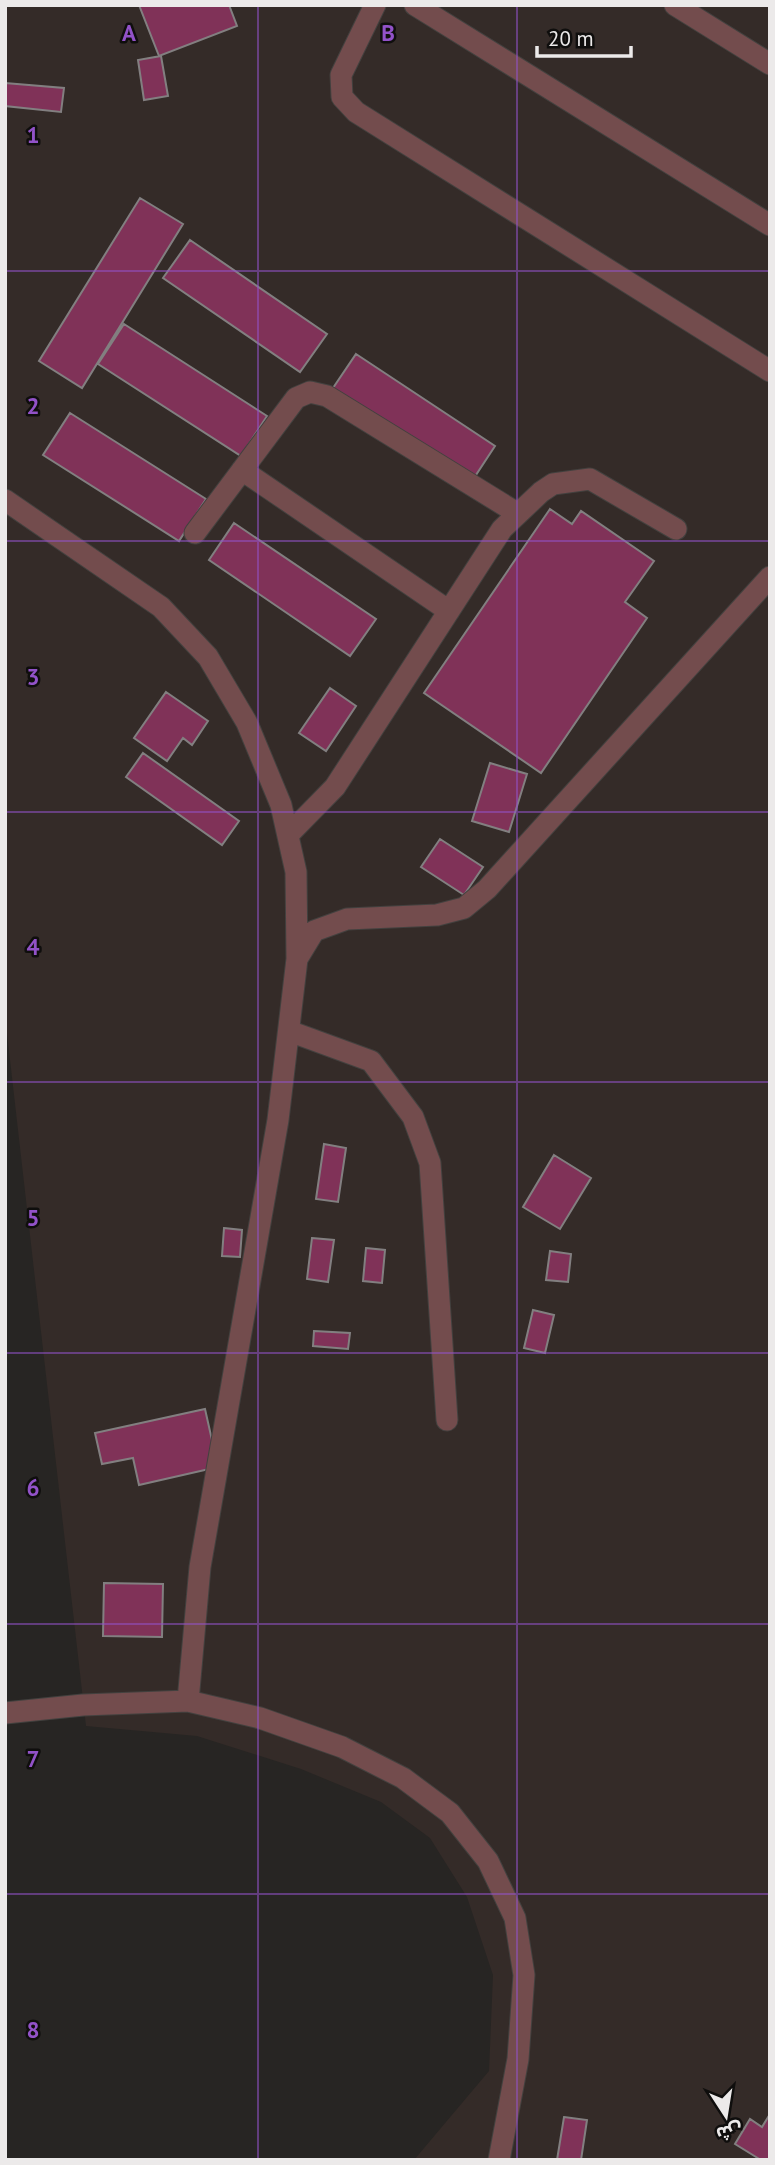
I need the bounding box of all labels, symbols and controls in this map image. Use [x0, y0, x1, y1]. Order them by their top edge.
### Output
scale bar [537, 14, 632, 58]
text: A [122, 18, 136, 47]
text: B [381, 18, 395, 47]
text: 20 m [548, 25, 594, 52]
text: 1 [26, 120, 40, 149]
text: 2 [26, 391, 40, 420]
text: 3 [26, 662, 40, 691]
text: 4 [26, 932, 40, 961]
text: 5 [26, 1203, 40, 1232]
text: 6 [26, 1473, 40, 1502]
text: 7 [26, 1744, 40, 1773]
text: 8 [26, 2015, 40, 2044]
north arrow [691, 2081, 761, 2151]
text: ش [714, 2118, 745, 2147]

